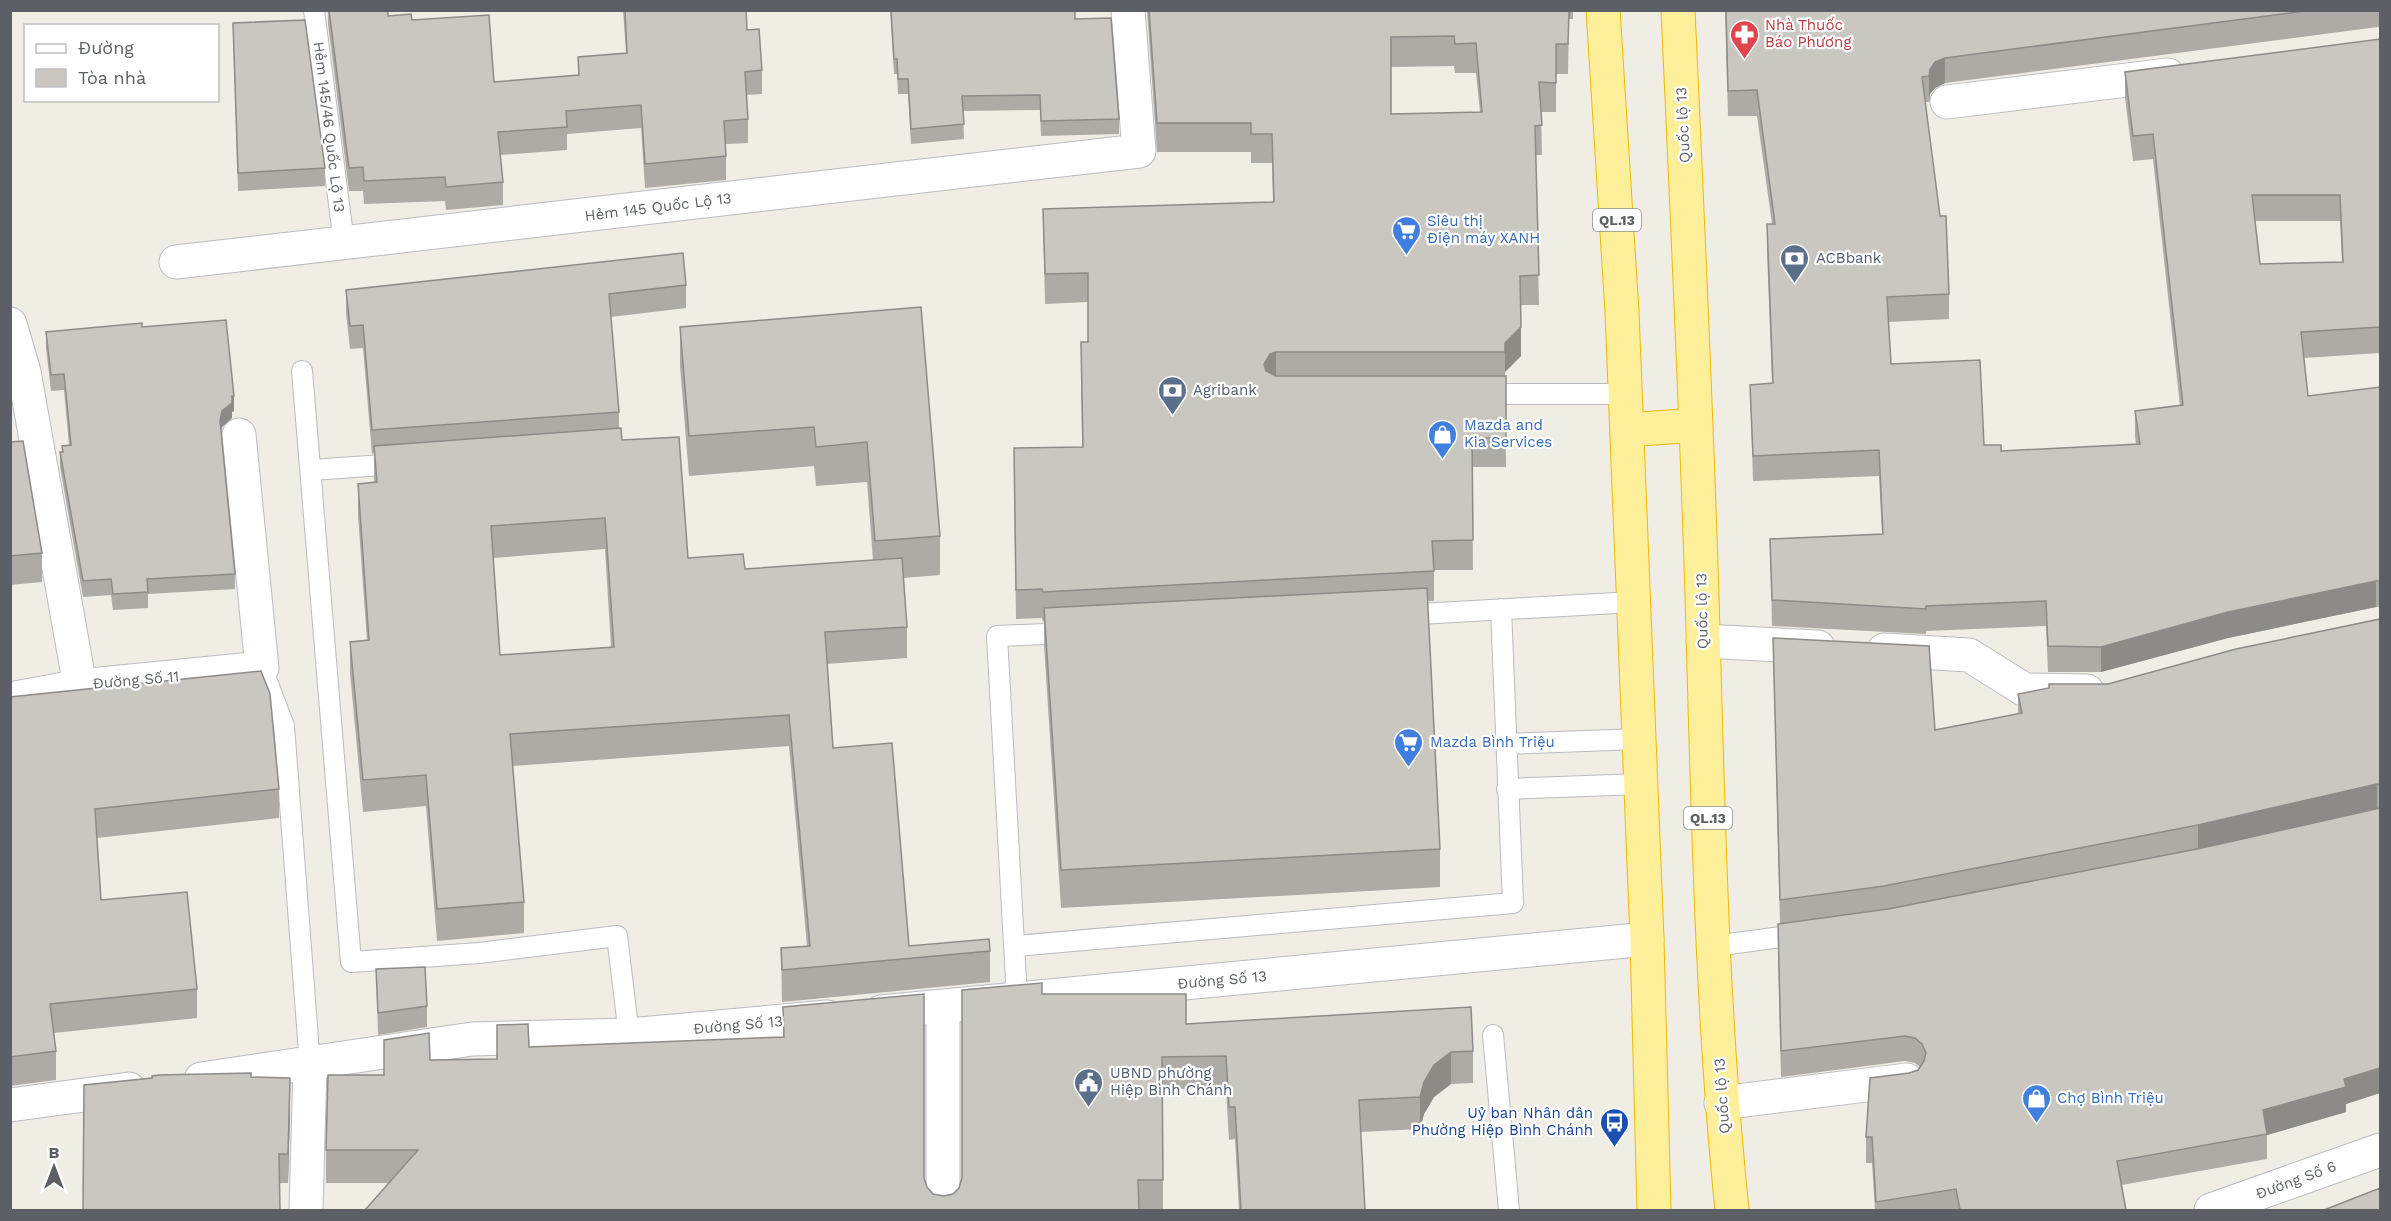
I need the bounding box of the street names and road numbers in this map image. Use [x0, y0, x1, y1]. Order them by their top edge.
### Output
street label: Hẻm 145/46 Quốc Lộ 13 [310, 41, 348, 213]
street label: Quốc lộ 13 [1672, 87, 1694, 163]
street label: Hẻm 145 Quốc Lộ 13 [584, 189, 732, 225]
road number: QL.13 [1593, 209, 1641, 231]
street label: Quốc lộ 13 [1692, 573, 1712, 649]
street label: Đường Số 11 [92, 667, 180, 693]
road number: QL.13 [1684, 807, 1732, 829]
street label: Đường Số 13 [1177, 967, 1267, 993]
street label: Đường Số 13 [693, 1012, 783, 1038]
street label: Quốc lộ 13 [1710, 1057, 1734, 1135]
street label: Đường Số 6 [2253, 1157, 2339, 1203]

